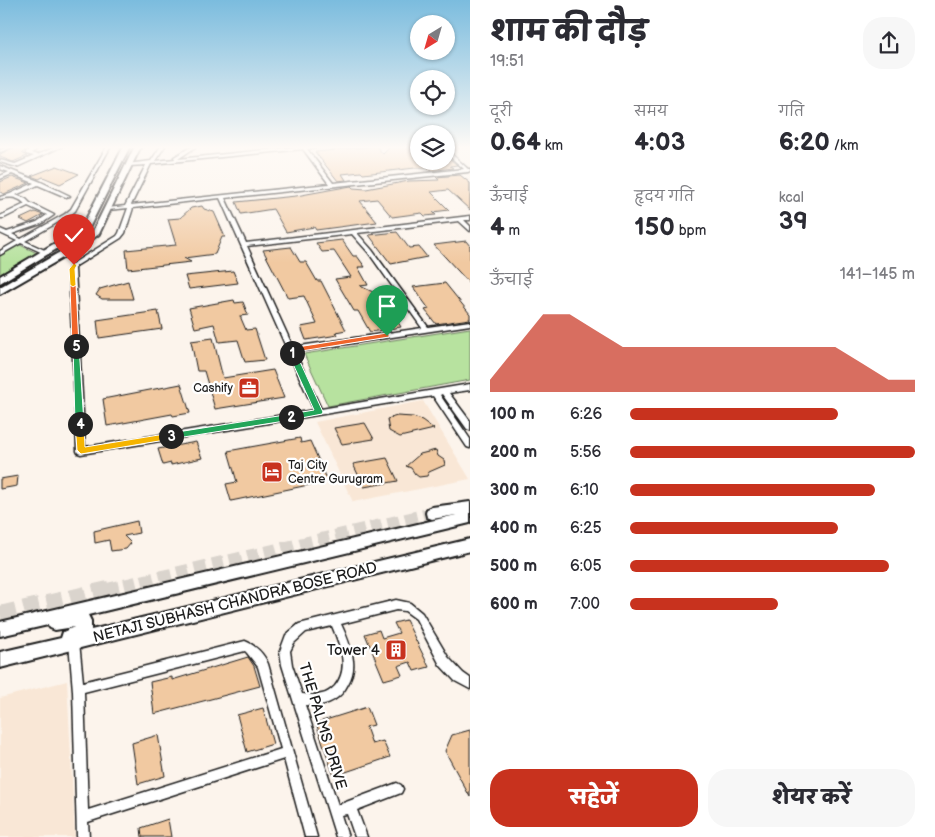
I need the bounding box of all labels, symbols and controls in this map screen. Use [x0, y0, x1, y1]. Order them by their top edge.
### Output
north arrow [410, 15, 455, 60]
map controls [410, 15, 455, 170]
text: शाम की दौड़ [490, 16, 647, 49]
button: share [863, 17, 915, 69]
text: 19:51 [490, 52, 524, 71]
button: locate [410, 70, 455, 115]
text: दूरी [490, 103, 512, 120]
text: समय [634, 103, 668, 120]
text: गति [779, 103, 804, 120]
button: layers [410, 125, 455, 170]
text: 0.64 [490, 127, 541, 158]
text: 4:03 [634, 127, 685, 158]
text: 6:20 [779, 127, 830, 158]
text: km [541, 137, 563, 154]
text: /km [830, 137, 858, 154]
text: ऊँचाई [490, 188, 528, 205]
text: हृदय गति [634, 188, 694, 205]
text: kcal [779, 189, 804, 206]
text: 39 [779, 206, 808, 237]
text: 4 [490, 212, 505, 243]
text: 150 [634, 212, 675, 243]
pin [53, 214, 95, 265]
icon: check [60, 221, 88, 249]
text: m [505, 222, 520, 239]
text: bpm [675, 222, 706, 239]
text: 141–145 m [840, 265, 915, 284]
text: ऊँचाई [490, 271, 533, 290]
pin [366, 285, 408, 336]
icon: arrive [373, 292, 401, 320]
pin: 5 [64, 334, 88, 358]
text: 5 [72, 338, 81, 355]
pin: 1 [280, 340, 304, 366]
text: 1 [290, 345, 295, 362]
office icon: Cashify [237, 376, 261, 400]
place label: Cashify [193, 381, 234, 396]
pin: 2 [278, 404, 304, 430]
text: 100 m [490, 405, 535, 424]
text: 6:26 [570, 405, 602, 424]
text: 2 [287, 409, 296, 426]
pin: 4 [68, 412, 92, 436]
text: 4 [76, 416, 85, 433]
pin: 3 [158, 424, 184, 448]
text: 3 [167, 428, 176, 445]
text: 200 m [490, 443, 537, 462]
text: 5:56 [570, 443, 601, 462]
place label: Taj City Centre Gurugram [288, 458, 383, 487]
hotel icon: Taj City Centre Gurugram [260, 460, 284, 484]
text: 300 m [490, 481, 537, 500]
text: 6:10 [570, 481, 599, 500]
text: 400 m [490, 519, 537, 538]
text: 6:25 [570, 519, 602, 538]
text: 500 m [490, 557, 537, 576]
text: 6:05 [570, 557, 602, 576]
street label: NETAJI SUBHASH CHANDRA BOSE ROAD [91, 558, 379, 647]
text: 600 m [490, 595, 538, 614]
text: 7:00 [570, 595, 600, 614]
building icon: Tower 4 [384, 638, 408, 662]
place label: Tower 4 [327, 641, 380, 660]
street label: THE PALMS DRIVE [294, 660, 351, 792]
button: सहेजें [490, 769, 698, 827]
button: शेयर करें [708, 769, 915, 827]

